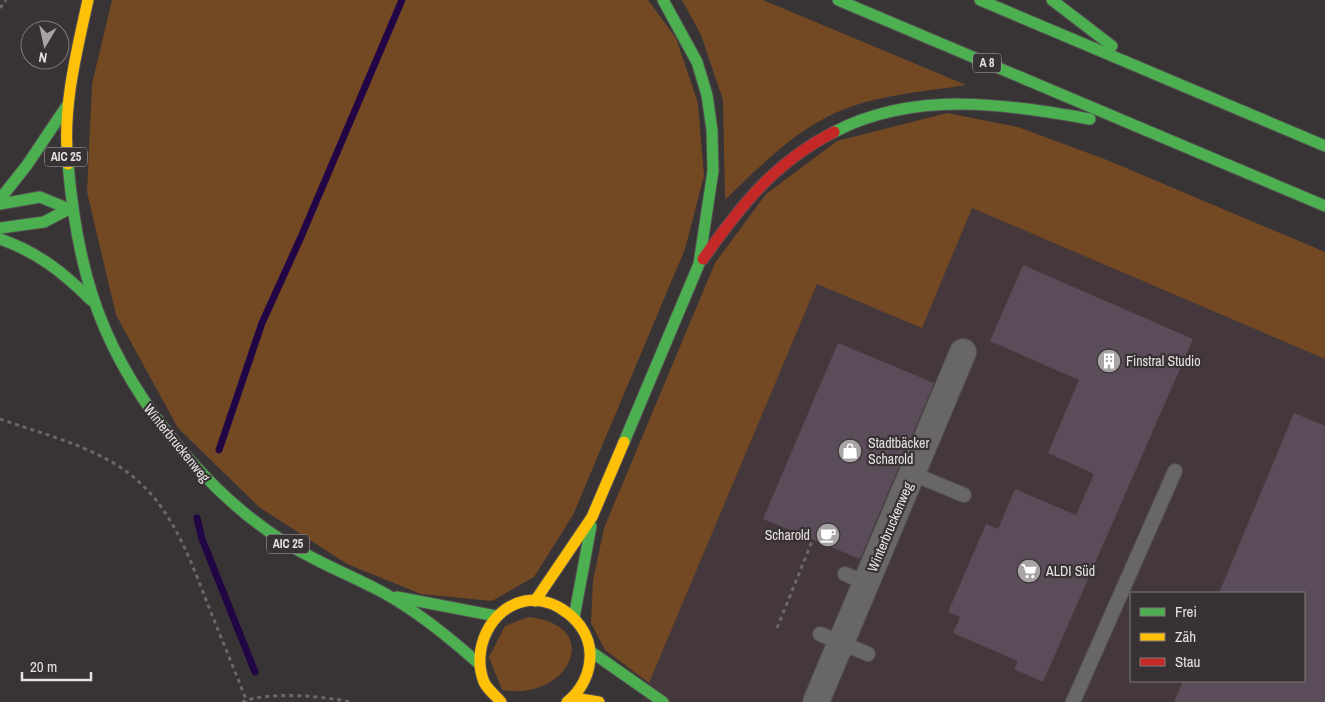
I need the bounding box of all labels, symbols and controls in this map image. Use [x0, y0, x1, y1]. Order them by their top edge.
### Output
north arrow [20, 20, 70, 70]
text: N [37, 48, 48, 67]
road number: A 8 [973, 54, 1001, 72]
road number: AIC 25 [45, 148, 87, 166]
building icon: Finstral Studio [1096, 348, 1122, 374]
place label: Finstral Studio [1126, 352, 1201, 370]
street label: Winterbruckenweg [140, 400, 214, 486]
place label: Stadtbäcker Scharold [868, 434, 929, 468]
shop icon: Stadtbäcker Scharold [837, 438, 863, 464]
street label: Winterbruckenweg [863, 479, 917, 575]
cafe icon: Scharold [815, 522, 841, 548]
place label: Scharold [765, 526, 810, 544]
road number: AIC 25 [267, 534, 309, 554]
supermarket icon: ALDI Süd [1016, 558, 1042, 584]
place label: ALDI Süd [1045, 562, 1095, 580]
legend [1130, 592, 1305, 682]
text: Frei [1175, 601, 1197, 622]
text: Zäh [1175, 626, 1196, 647]
scale bar [22, 650, 91, 682]
text: Stau [1175, 651, 1200, 672]
text: 20 m [30, 656, 57, 677]

